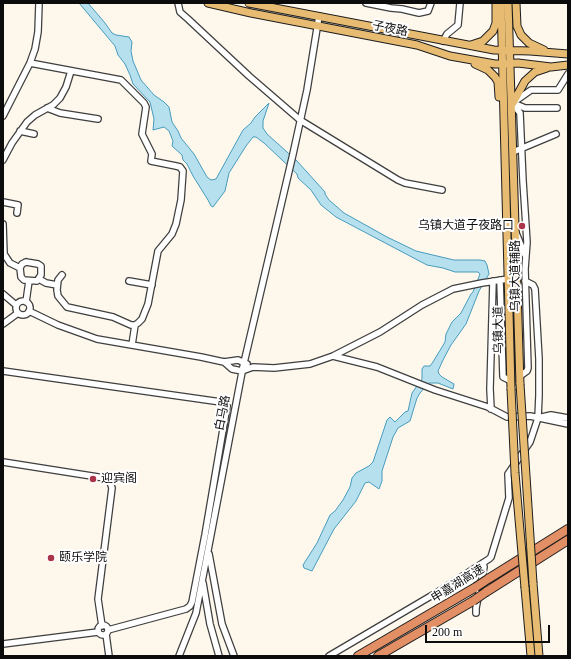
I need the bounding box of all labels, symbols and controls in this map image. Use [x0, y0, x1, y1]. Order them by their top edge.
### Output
street label: 子夜路 [371, 18, 409, 40]
place label: 乌镇大道子夜路口 [418, 219, 514, 233]
marker: 乌镇大道子夜路口 [517, 221, 527, 231]
street label: 乌镇大道辅路 [509, 240, 523, 312]
street label: 乌镇大道 [491, 306, 507, 354]
street label: 白马路 [212, 394, 234, 432]
place label: 迎宾阁 [101, 472, 137, 486]
marker: 迎宾阁 [88, 474, 98, 484]
place label: 颐乐学院 [59, 551, 107, 565]
marker: 颐乐学院 [46, 553, 56, 563]
street label: 申嘉湖高速 [429, 562, 487, 606]
scale bar [427, 617, 552, 643]
text: 200 m [432, 625, 462, 639]

